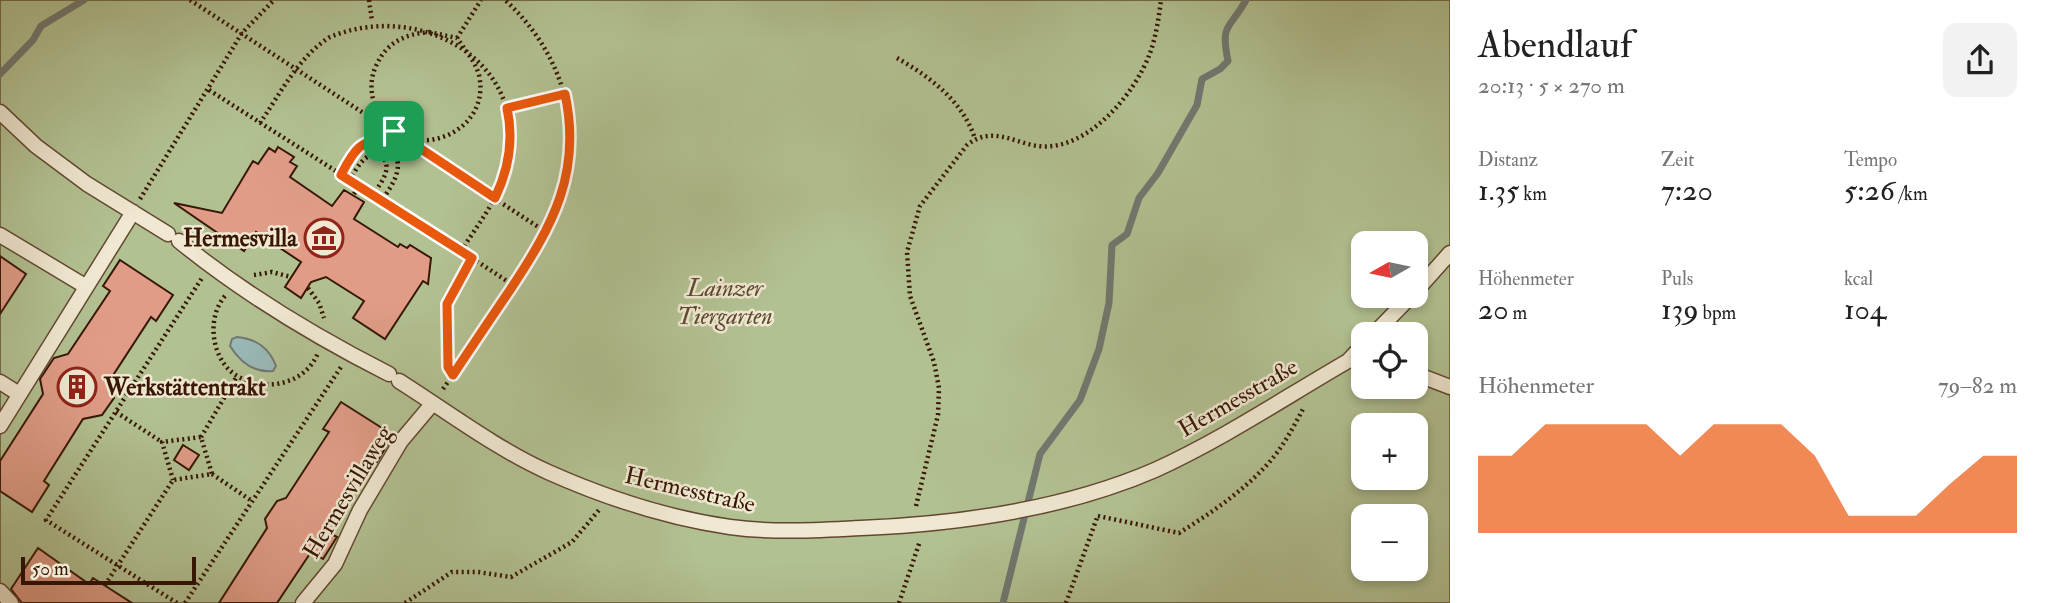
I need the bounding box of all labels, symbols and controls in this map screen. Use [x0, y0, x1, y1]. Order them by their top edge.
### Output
text: Abendlauf [1478, 21, 1632, 69]
button: share [1943, 23, 2017, 97]
text: 20:13 · 5 × 270 m [1478, 71, 1625, 100]
pin [364, 101, 424, 161]
icon: arrive [375, 112, 413, 150]
text: Distanz [1478, 148, 1538, 172]
text: Zeit [1661, 148, 1694, 172]
text: Tempo [1844, 148, 1897, 172]
text: 1.35 [1478, 172, 1519, 209]
text: 7:20 [1661, 172, 1713, 209]
text: 5:26 [1844, 172, 1895, 209]
text: km [1519, 182, 1547, 206]
text: /km [1895, 182, 1928, 206]
museum icon: Hermesvilla [303, 217, 345, 259]
place label: Hermesvilla [183, 223, 298, 254]
north arrow [1351, 231, 1428, 308]
map controls [1351, 231, 1428, 581]
text: Höhenmeter [1478, 267, 1574, 291]
text: Puls [1661, 267, 1693, 291]
text: kcal [1844, 267, 1873, 291]
park label: Lainzer Tiergarten [677, 273, 773, 332]
text: 20 [1478, 291, 1509, 328]
text: 139 [1661, 291, 1699, 328]
text: 104 [1844, 291, 1886, 328]
text: m [1509, 301, 1527, 325]
text: bpm [1699, 301, 1736, 325]
button: locate [1351, 322, 1428, 399]
street label: Hermesstraße [1173, 351, 1303, 445]
building icon: Werkstättentrakt [56, 366, 98, 408]
text: Höhenmeter [1478, 371, 1594, 400]
text: 79–82 m [1938, 371, 2017, 400]
place label: Werkstättentrakt [103, 372, 266, 403]
button: + [1351, 413, 1428, 490]
street label: Hermesvillaweg [296, 419, 401, 564]
street label: Hermesstraße [622, 460, 758, 520]
button: − [1351, 504, 1428, 581]
scale bar [21, 554, 196, 586]
text: 50 m [32, 557, 69, 581]

